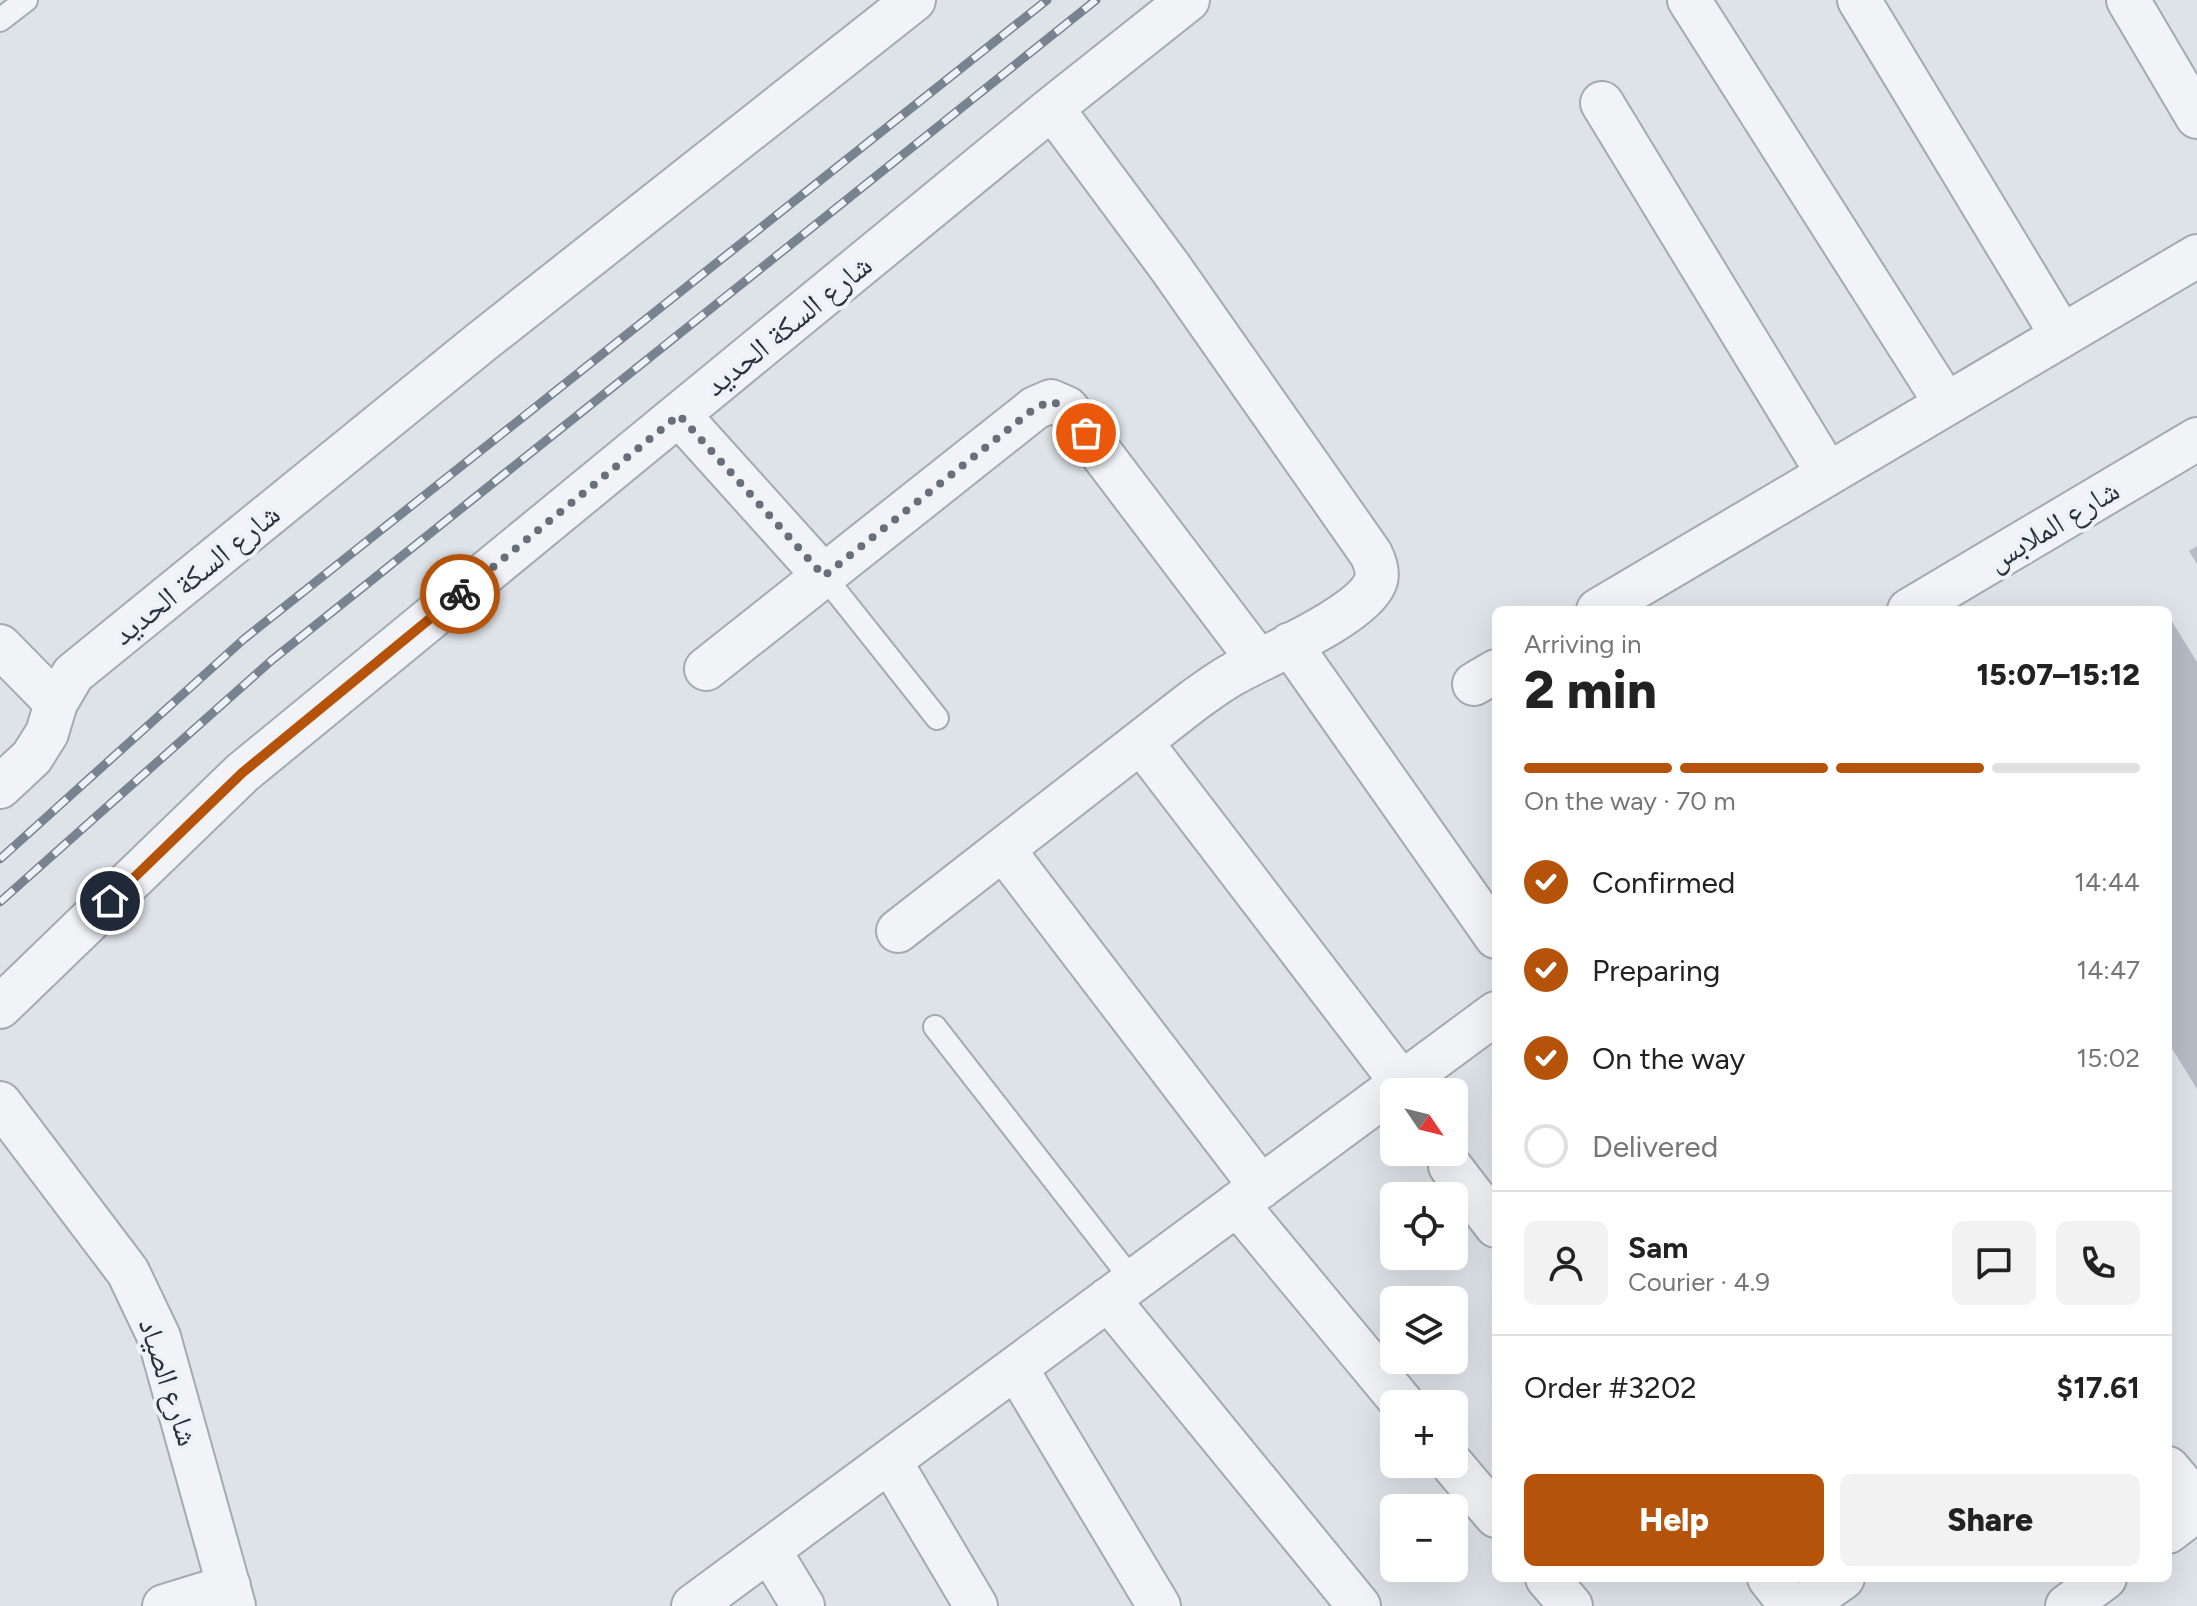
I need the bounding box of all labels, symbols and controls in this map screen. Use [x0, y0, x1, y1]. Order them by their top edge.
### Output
street label: شارع السكة الحديد [697, 246, 880, 405]
pin [1052, 399, 1120, 467]
icon: bag [1064, 411, 1108, 455]
street label: شارع الملابس [1980, 471, 2126, 580]
street label: شارع السكة الحديد [105, 495, 288, 654]
courier [420, 554, 500, 634]
icon: bike [438, 572, 482, 616]
text: Arriving in [1524, 628, 1642, 660]
text: 15:07–15:12 [1977, 656, 2140, 693]
text: 2 min [1524, 659, 1657, 721]
text: On the way · 70 m [1524, 785, 1736, 817]
icon: check [1524, 860, 1568, 904]
text: Confirmed [1592, 864, 1735, 901]
text: 14:44 [2074, 866, 2140, 898]
pin [76, 867, 144, 935]
icon: home [88, 879, 132, 923]
icon: check [1524, 948, 1568, 992]
text: Preparing [1592, 952, 1720, 989]
text: 14:47 [2076, 954, 2140, 986]
icon: check [1524, 1036, 1568, 1080]
text: On the way [1592, 1040, 1745, 1077]
text: 15:02 [2077, 1042, 2140, 1074]
north arrow [1380, 1078, 1468, 1166]
map controls [1380, 1078, 1468, 1582]
text: Delivered [1592, 1128, 1718, 1165]
button: locate [1380, 1182, 1468, 1270]
button: person [1524, 1221, 1608, 1305]
button: chat [1952, 1221, 2036, 1305]
button: phone [2056, 1221, 2140, 1305]
text: Sam [1628, 1229, 1688, 1266]
text: Courier · 4.9 [1628, 1266, 1770, 1298]
button: layers [1380, 1286, 1468, 1374]
street label: شارع الصياد [130, 1313, 207, 1451]
text: Order #3202 [1524, 1369, 1697, 1406]
text: $17.61 [2057, 1369, 2140, 1406]
button: + [1380, 1390, 1468, 1478]
button: Help [1524, 1474, 1824, 1566]
button: Share [1840, 1474, 2140, 1566]
button: − [1380, 1494, 1468, 1582]

